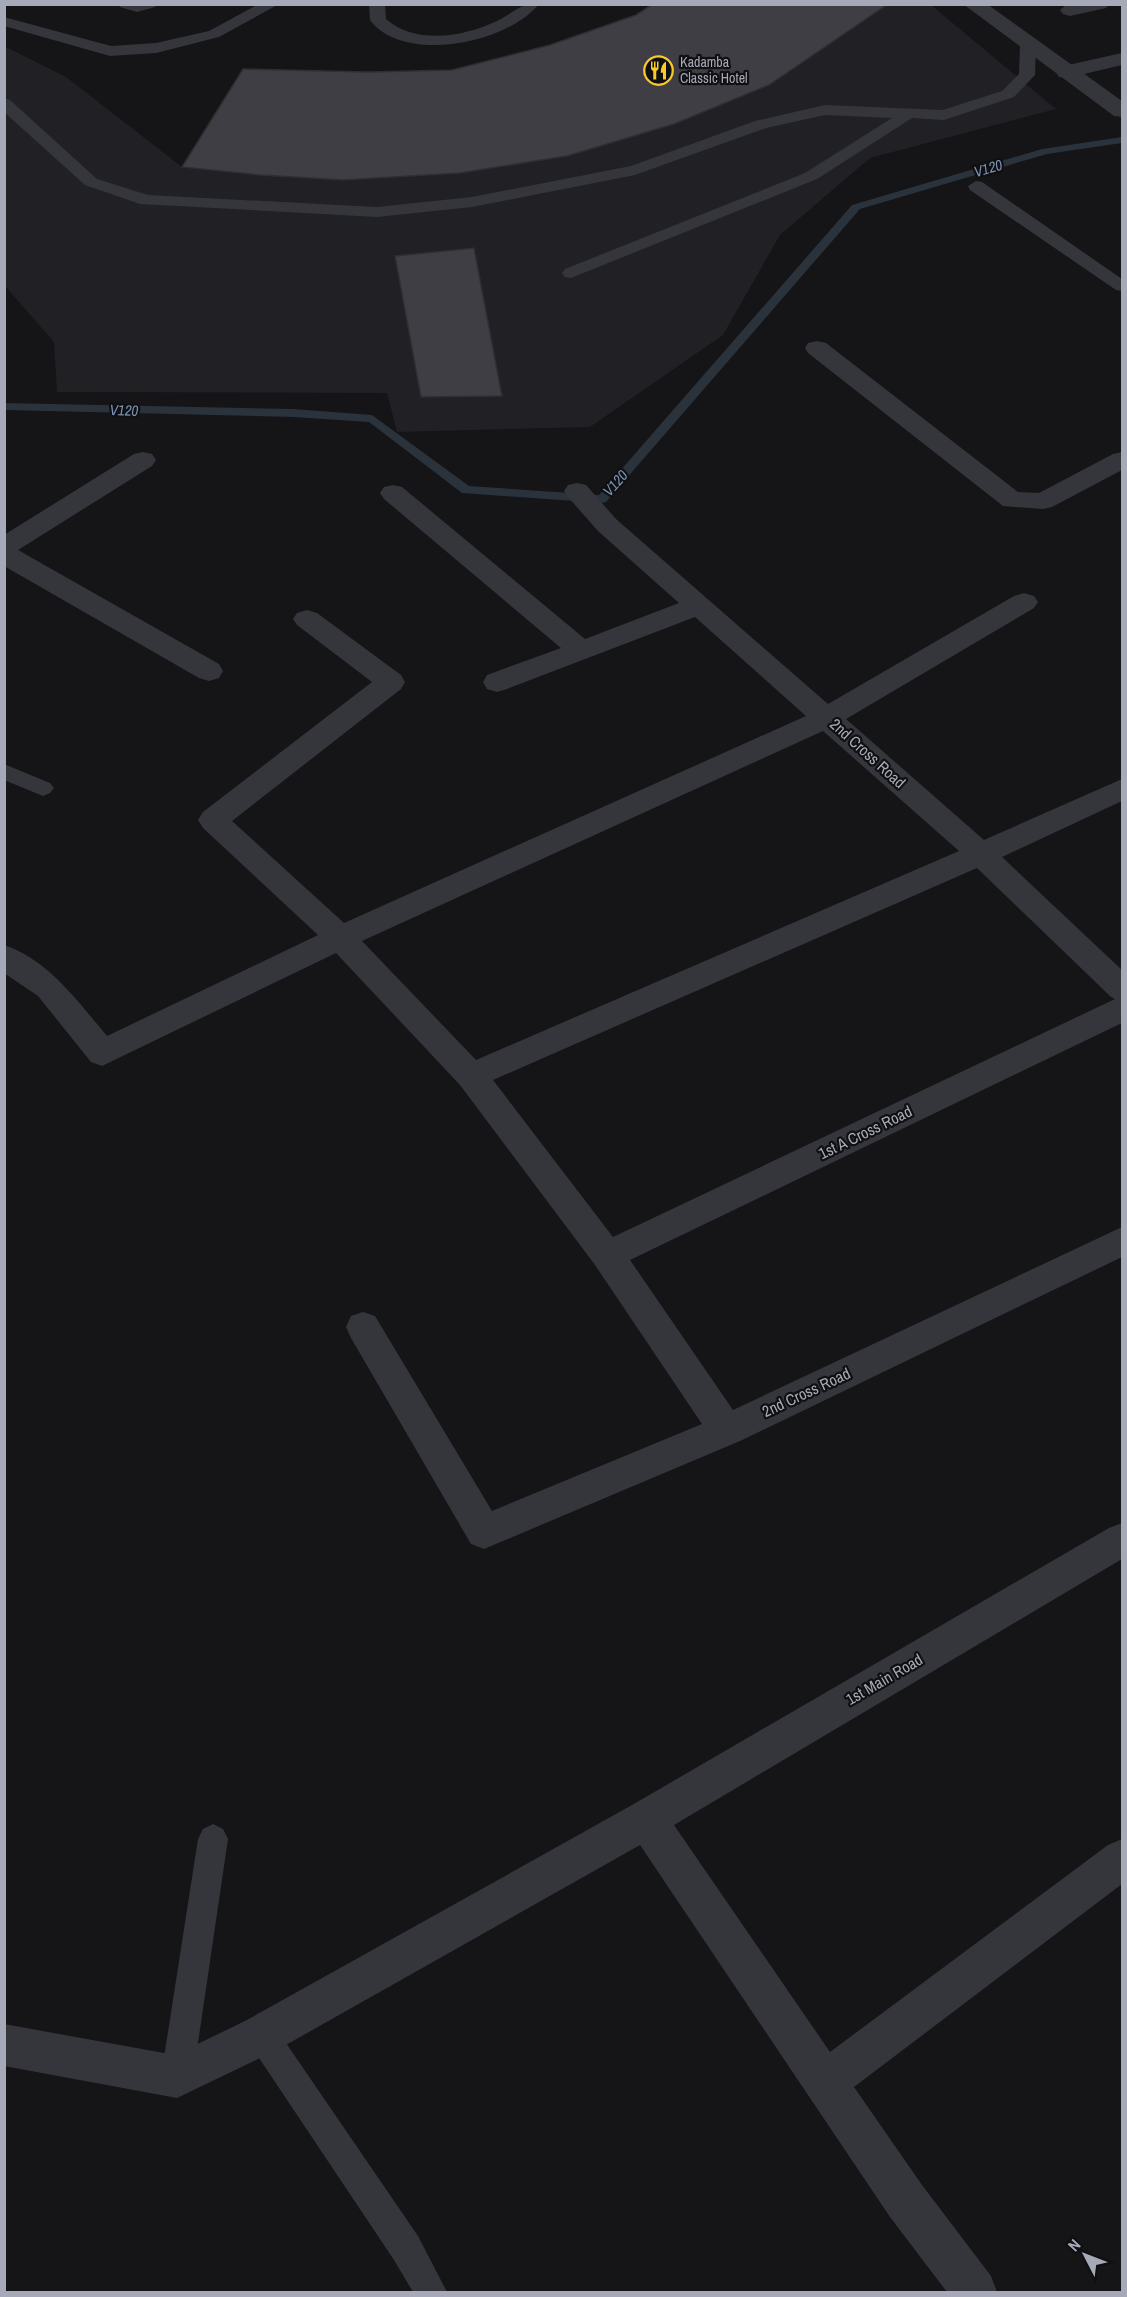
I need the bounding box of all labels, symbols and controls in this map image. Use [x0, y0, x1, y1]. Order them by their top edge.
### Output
place label: Kadamba Classic Hotel [680, 53, 748, 87]
restaurant icon: Kadamba Classic Hotel [643, 54, 675, 86]
water label: V120 [971, 154, 1005, 182]
water label: V120 [109, 399, 139, 421]
water label: V120 [598, 465, 633, 501]
street label: 2nd Cross Road [825, 713, 911, 793]
street label: 1st A Cross Road [815, 1100, 915, 1164]
street label: 2nd Cross Road [758, 1362, 854, 1422]
street label: 1st Main Road [842, 1648, 926, 1710]
north arrow [1055, 2225, 1115, 2285]
text: N [1063, 2234, 1085, 2256]

